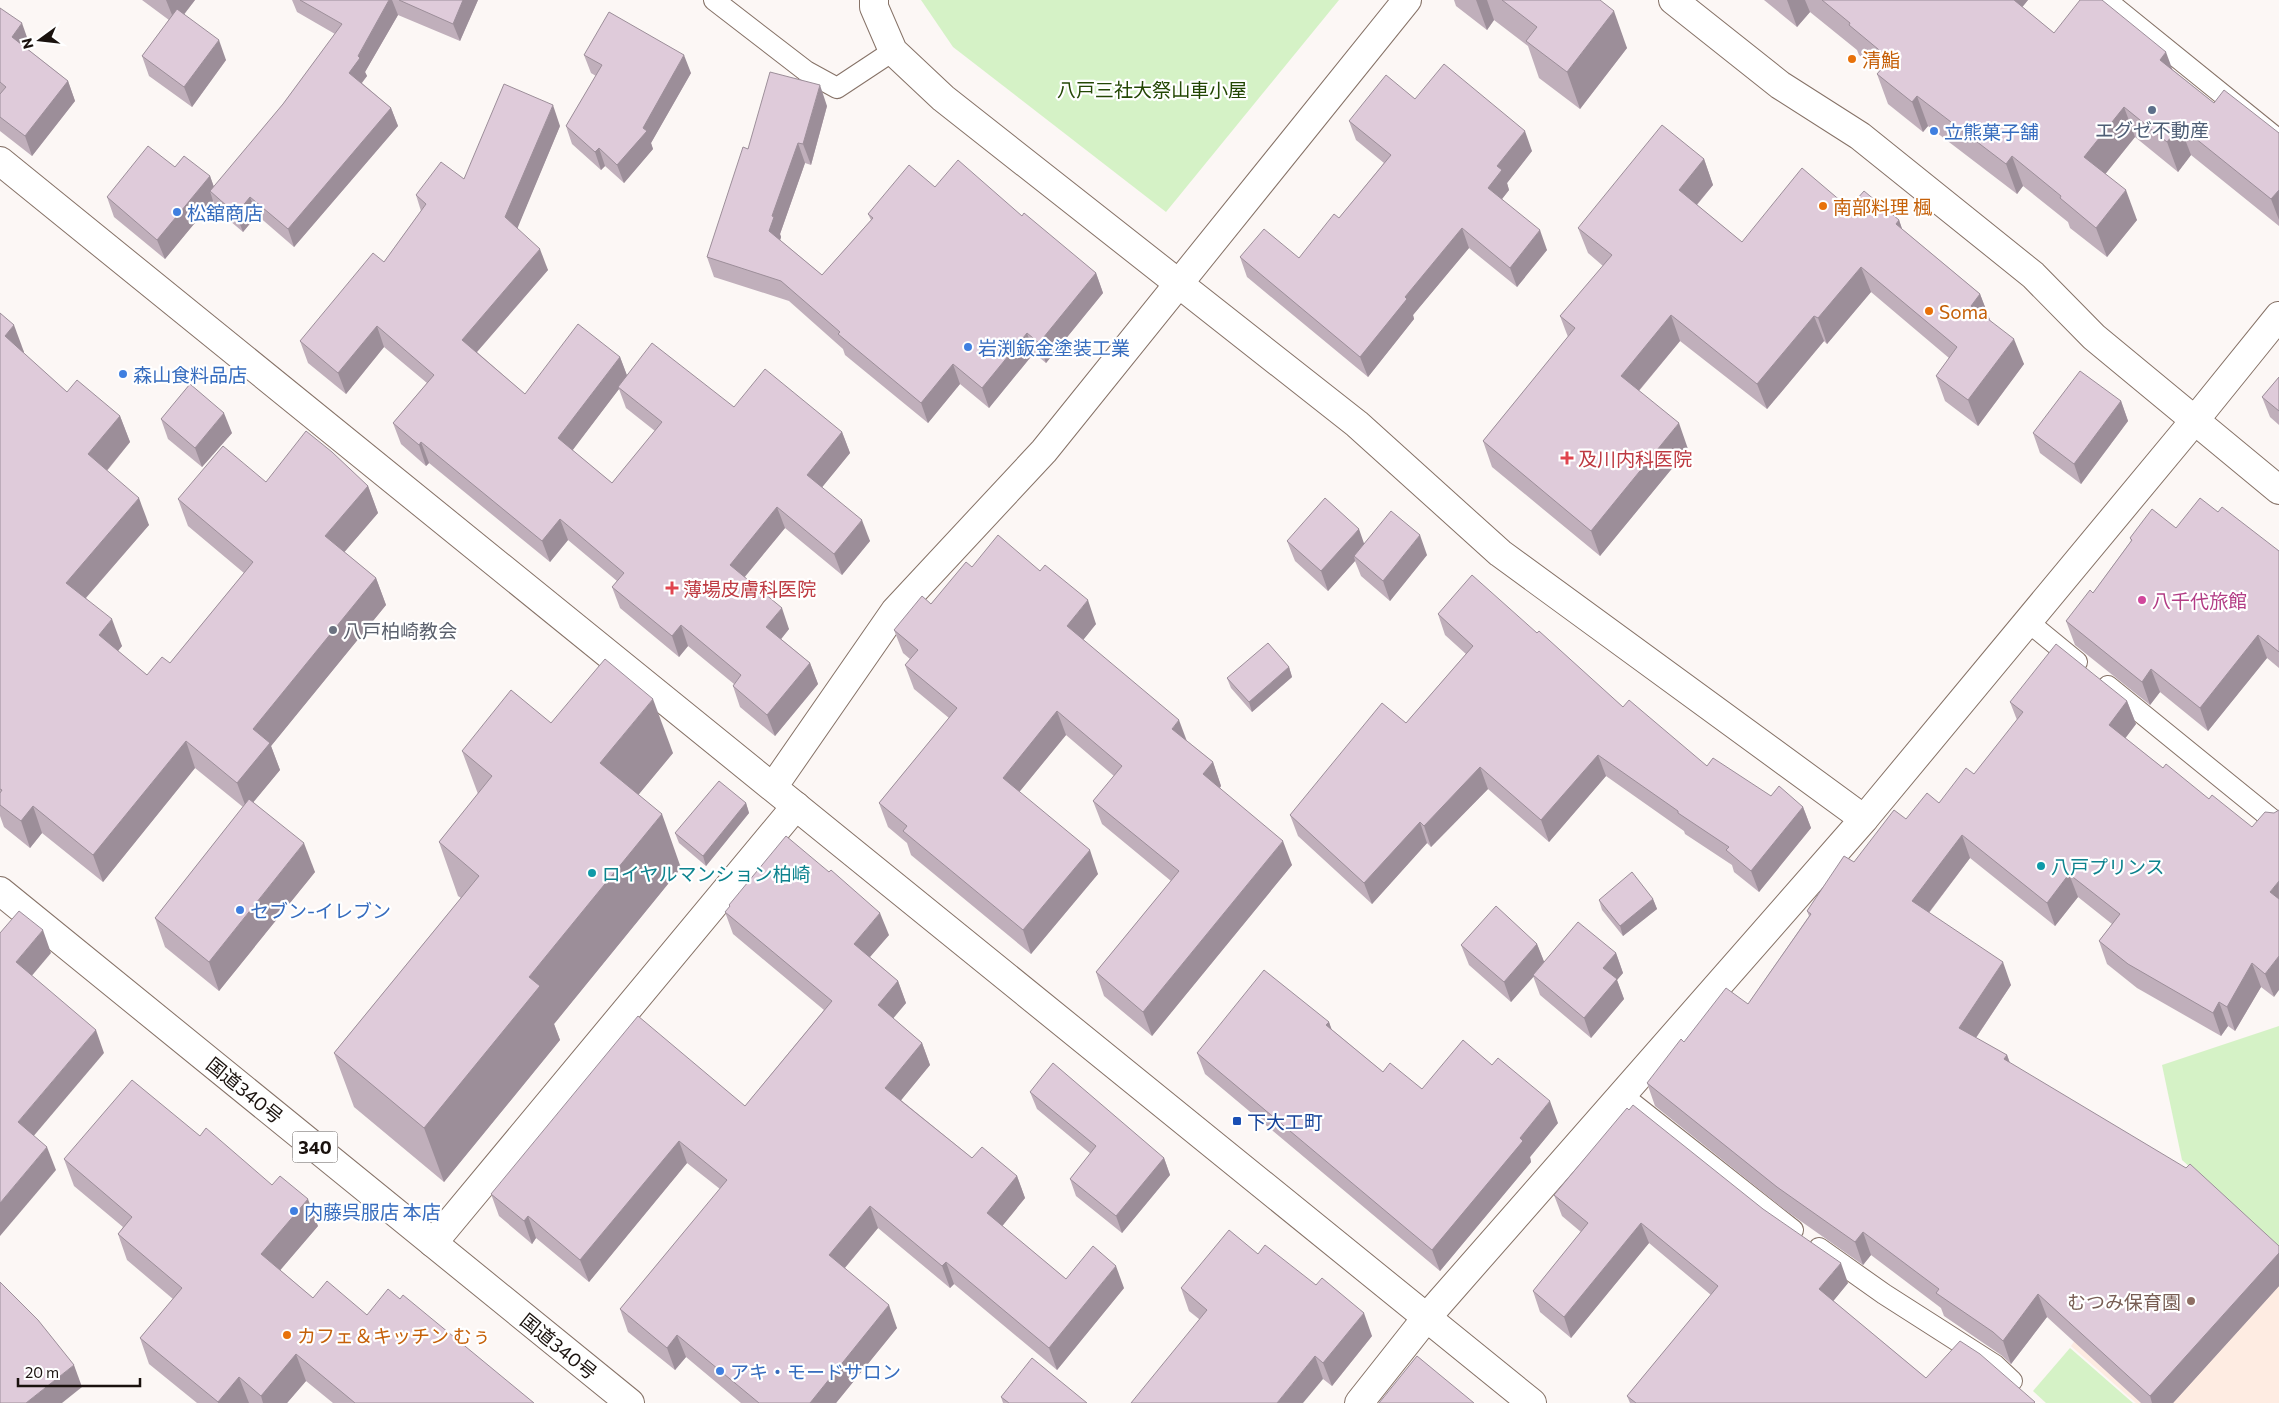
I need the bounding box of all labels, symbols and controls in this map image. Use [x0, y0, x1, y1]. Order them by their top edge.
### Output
north arrow [15, 15, 65, 65]
text: N [17, 36, 37, 51]
place label: 清鮨 [1862, 48, 1900, 71]
marker: 清鮨 [1846, 53, 1858, 65]
park label: 八戸三社大祭山車小屋 [1057, 78, 1247, 101]
marker: エグゼ不動産 [2146, 104, 2158, 116]
place label: エグゼ不動産 [2095, 118, 2209, 141]
place label: 立熊菓子舗 [1944, 120, 2039, 143]
marker: 立熊菓子舗 [1928, 125, 1940, 137]
place label: 南部料理 楓 [1833, 195, 1933, 218]
marker: 南部料理 楓 [1817, 200, 1829, 212]
place label: 松舘商店 [187, 201, 263, 224]
marker: 松舘商店 [171, 206, 183, 218]
place label: Soma [1939, 300, 1988, 323]
marker: Soma [1923, 305, 1935, 317]
place label: 岩渕鈑金塗装工業 [978, 336, 1130, 359]
marker: 岩渕鈑金塗装工業 [962, 341, 974, 353]
place label: 森山食料品店 [133, 363, 247, 386]
marker: 森山食料品店 [117, 368, 129, 380]
place label: 及川内科医院 [1578, 447, 1692, 470]
marker: 及川内科医院 [1560, 451, 1574, 465]
place label: 薄場皮膚科医院 [683, 577, 816, 600]
marker: 薄場皮膚科医院 [665, 581, 679, 595]
place label: 八千代旅館 [2152, 589, 2247, 612]
marker: 八千代旅館 [2136, 594, 2148, 606]
place label: 八戸柏崎教会 [343, 619, 457, 642]
marker: 八戸柏崎教会 [327, 624, 339, 636]
place label: 八戸プリンス [2051, 855, 2165, 878]
marker: 八戸プリンス [2035, 860, 2047, 872]
place label: ロイヤルマンション柏崎 [602, 862, 810, 885]
marker: ロイヤルマンション柏崎 [586, 867, 598, 879]
place label: セブン-イレブン [250, 899, 391, 922]
marker: セブン-イレブン [234, 904, 246, 916]
street label: 国道340号 [202, 1052, 288, 1128]
place label: 下大工町 [1247, 1110, 1323, 1133]
marker: 下大工町 [1231, 1115, 1243, 1127]
road number: 340 [292, 1132, 338, 1162]
place label: 内藤呉服店 本店 [304, 1200, 441, 1223]
marker: 内藤呉服店 本店 [288, 1205, 300, 1217]
place label: むつみ保育園 [2067, 1290, 2181, 1313]
marker: むつみ保育園 [2185, 1295, 2197, 1307]
street label: 国道340号 [516, 1308, 602, 1384]
place label: カフェ＆キッチン むぅ [297, 1324, 491, 1347]
marker: カフェ＆キッチン むぅ [281, 1329, 293, 1341]
scale bar [18, 1356, 140, 1388]
place label: アキ・モードサロン [730, 1360, 901, 1383]
text: 20 m [25, 1363, 59, 1381]
marker: アキ・モードサロン [714, 1365, 726, 1377]

